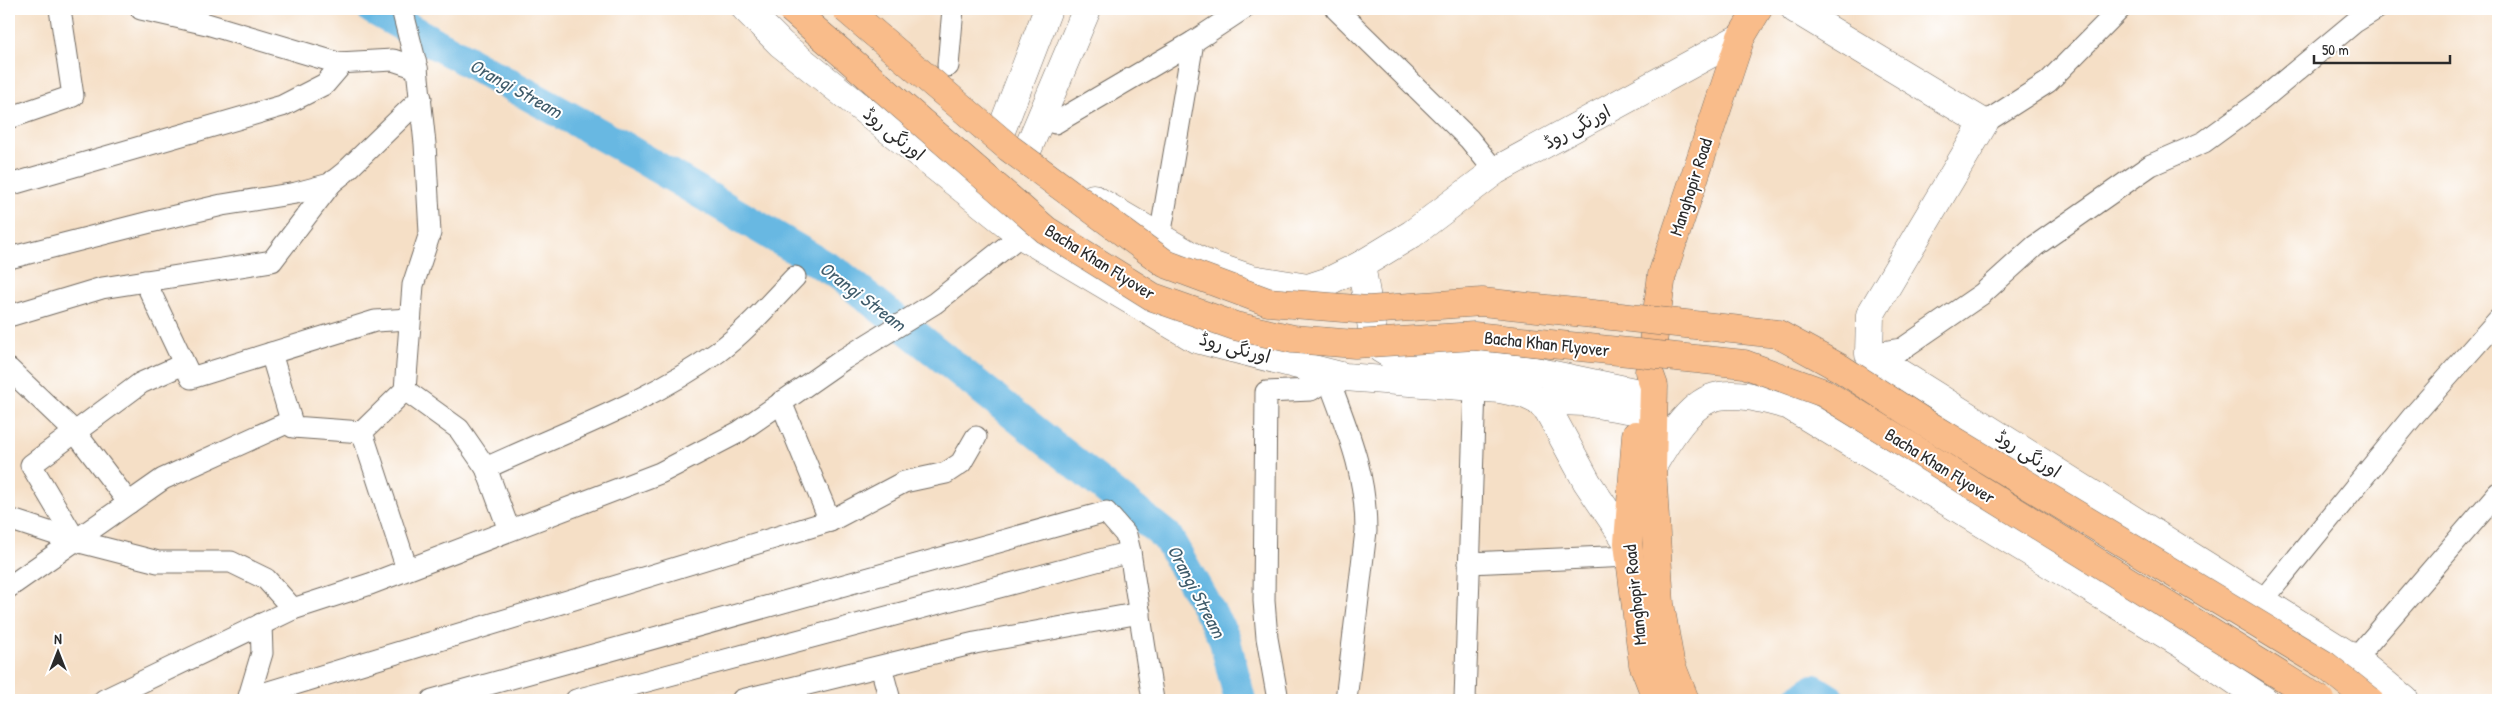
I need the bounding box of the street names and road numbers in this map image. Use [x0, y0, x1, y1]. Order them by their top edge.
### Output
street label: اورنگی روڈ [1539, 98, 1615, 155]
street label: اورنگی روڈ [858, 101, 930, 166]
street label: Manghopir Road [1663, 135, 1718, 239]
street label: Bacha Khan Flyover [1040, 218, 1160, 306]
street label: Bacha Khan Flyover [1483, 324, 1611, 363]
street label: اورنگی روڈ [1197, 326, 1274, 369]
street label: Bacha Khan Flyover [1880, 422, 2000, 510]
street label: اورنگی روڈ [1991, 424, 2066, 483]
street label: Manghopir Road [1617, 543, 1652, 647]

